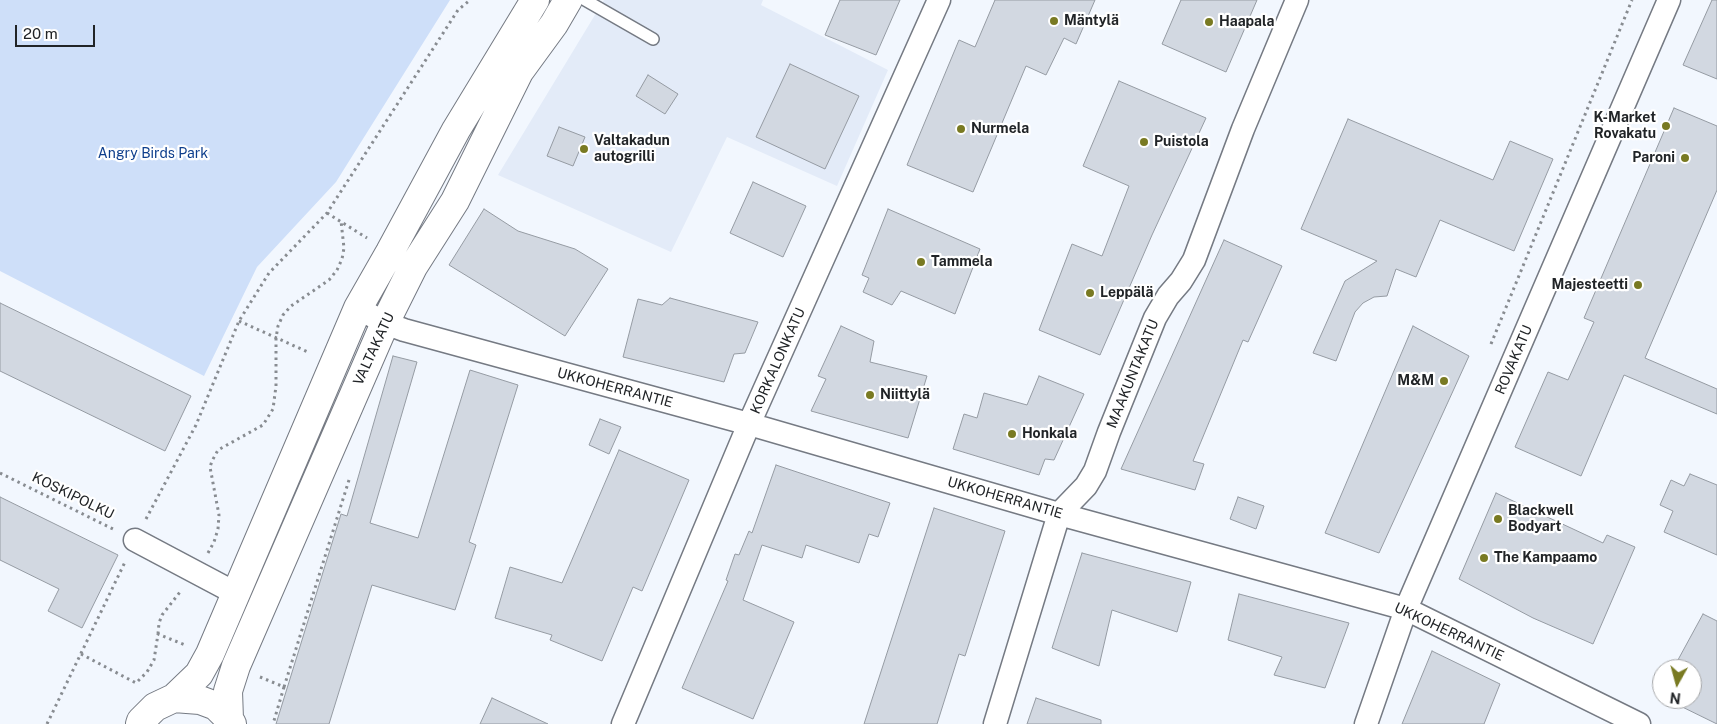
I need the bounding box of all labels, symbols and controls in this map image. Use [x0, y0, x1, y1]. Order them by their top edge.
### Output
place label: Mäntylä [1064, 13, 1119, 29]
place label: Haapala [1219, 14, 1274, 30]
scale bar [18, 15, 98, 47]
marker: Mäntylä [1048, 15, 1060, 27]
marker: Haapala [1203, 16, 1215, 28]
text: 20 m [23, 25, 58, 42]
place label: K-Market Rovakatu [1593, 110, 1656, 142]
marker: K-Market Rovakatu [1660, 120, 1672, 132]
place label: Nurmela [971, 121, 1029, 137]
marker: Nurmela [955, 123, 967, 135]
place label: Valtakadun autogrilli [594, 133, 670, 166]
place label: Puistola [1154, 134, 1209, 150]
marker: Puistola [1138, 136, 1150, 148]
marker: Valtakadun autogrilli [578, 143, 590, 155]
park label: Angry Birds Park [98, 146, 208, 162]
place label: Paroni [1632, 150, 1675, 166]
marker: Paroni [1679, 152, 1691, 164]
place label: Tammela [931, 254, 992, 270]
marker: Tammela [915, 256, 927, 268]
place label: Majesteetti [1551, 277, 1628, 293]
marker: Majesteetti [1632, 279, 1644, 291]
place label: Leppälä [1100, 285, 1153, 301]
marker: Leppälä [1084, 287, 1096, 299]
street label: KORKALONKATU [747, 305, 809, 417]
street label: VALTAKATU [350, 310, 398, 388]
street label: MAAKUNTAKATU [1104, 317, 1162, 431]
street label: ROVAKATU [1492, 323, 1536, 397]
street label: UKKOHERRANTIE [555, 364, 675, 412]
place label: M&M [1397, 373, 1434, 389]
marker: M&M [1438, 375, 1450, 387]
place label: Niittylä [880, 387, 930, 403]
marker: Niittylä [864, 389, 876, 401]
place label: Honkala [1022, 426, 1077, 442]
marker: Honkala [1006, 428, 1018, 440]
street label: KOSKIPOLKU [29, 469, 117, 523]
street label: UKKOHERRANTIE [945, 474, 1065, 522]
place label: Blackwell Bodyart [1508, 503, 1574, 536]
marker: Blackwell Bodyart [1492, 513, 1504, 525]
place label: The Kampaamo [1494, 550, 1597, 566]
marker: The Kampaamo [1478, 552, 1490, 564]
street label: UKKOHERRANTIE [1391, 599, 1507, 665]
north arrow [1652, 659, 1702, 709]
text: N [1669, 689, 1682, 707]

